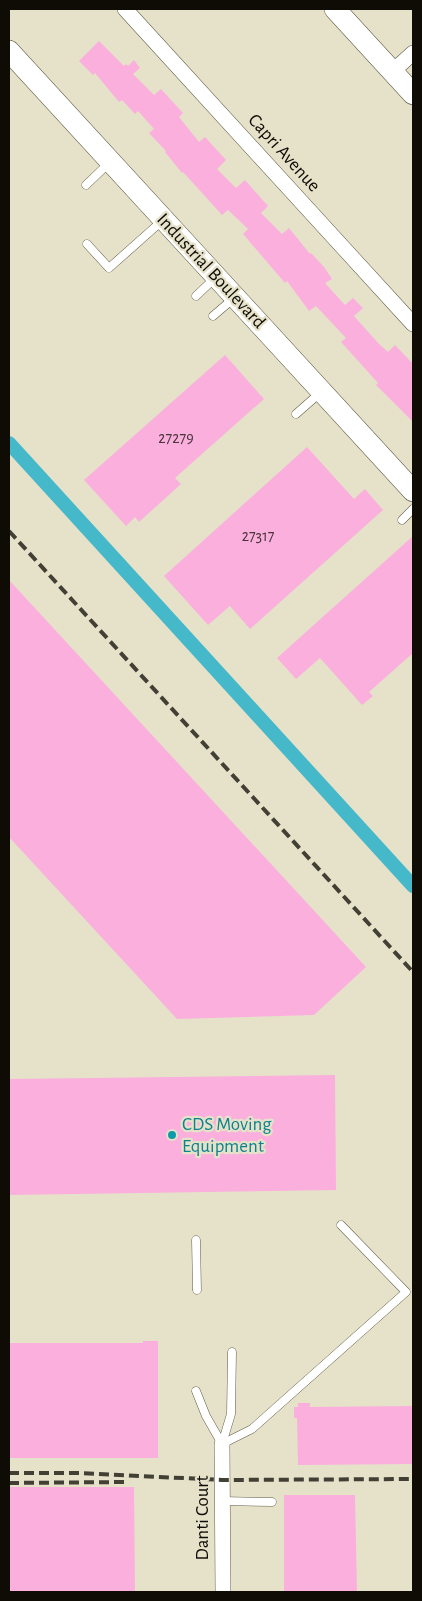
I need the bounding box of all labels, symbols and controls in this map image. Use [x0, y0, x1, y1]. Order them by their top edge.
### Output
street label: Capri Avenue [244, 110, 324, 196]
street label: Industrial Boulevard [153, 210, 269, 332]
house number: 27279 [158, 430, 194, 446]
house number: 27317 [242, 528, 275, 544]
place label: CDS Moving Equipment [182, 1115, 272, 1156]
marker: CDS Moving Equipment [166, 1129, 178, 1141]
street label: Danti Court [193, 1476, 212, 1561]

